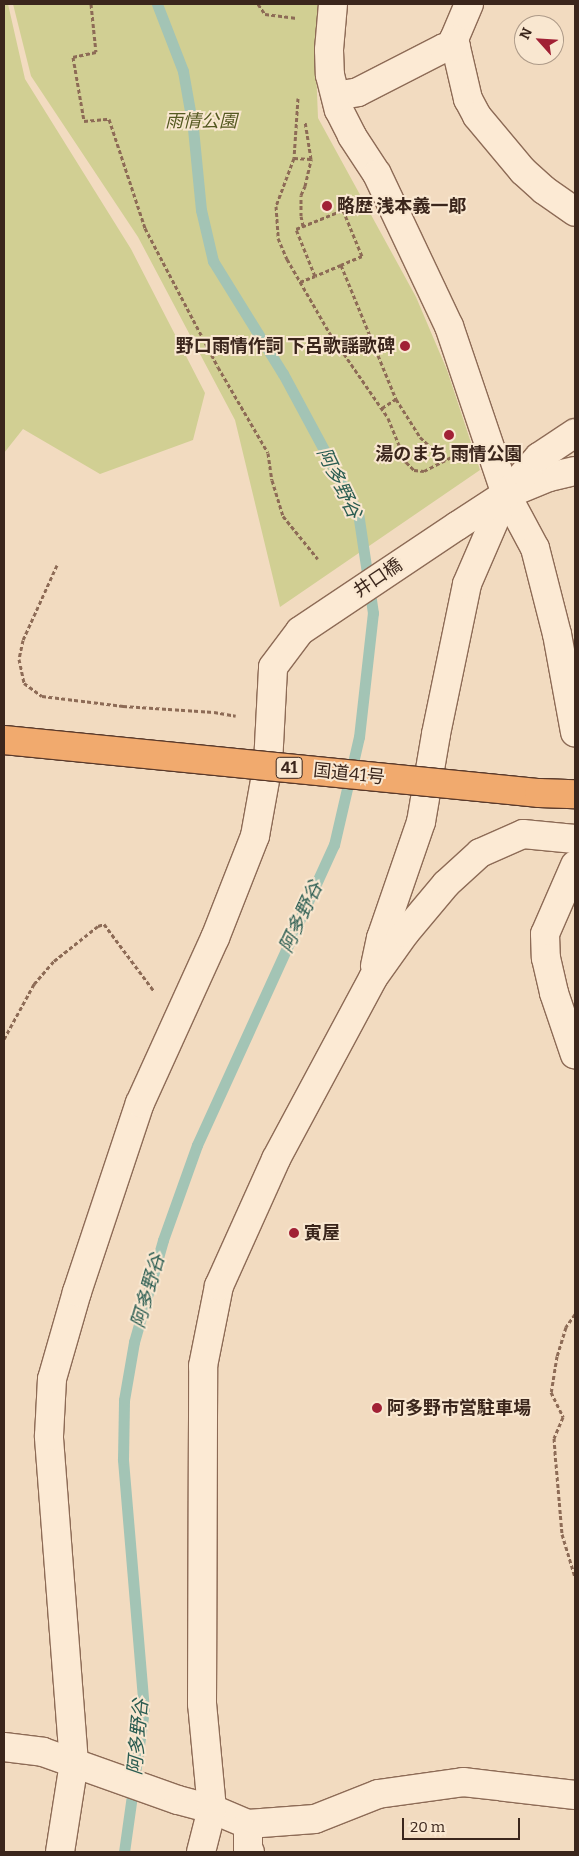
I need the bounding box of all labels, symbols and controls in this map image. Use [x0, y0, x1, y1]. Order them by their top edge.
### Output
north arrow [514, 15, 564, 65]
text: N [516, 25, 536, 42]
park label: 雨情公園 [165, 110, 237, 132]
place label: 略歴 浅本義一郎 [337, 195, 466, 217]
marker: 略歴 浅本義一郎 [321, 200, 333, 212]
place label: 野口雨情作詞 下呂歌謡歌碑 [176, 335, 395, 357]
marker: 野口雨情作詞 下呂歌謡歌碑 [399, 340, 411, 352]
marker: 湯のまち 雨情公園 [443, 429, 455, 441]
place label: 湯のまち 雨情公園 [375, 443, 523, 465]
water label: 阿多野谷 [312, 444, 366, 522]
street label: 井口橋 [350, 554, 406, 602]
road number: 41 [275, 754, 303, 781]
street label: 国道41号 [312, 760, 386, 788]
water label: 阿多野谷 [275, 878, 327, 956]
place label: 寅屋 [304, 1222, 340, 1244]
marker: 寅屋 [288, 1227, 300, 1239]
water label: 阿多野谷 [127, 1251, 169, 1331]
place label: 阿多野市営駐車場 [387, 1397, 531, 1419]
marker: 阿多野市営駐車場 [371, 1402, 383, 1414]
water label: 阿多野谷 [123, 1698, 153, 1776]
scale bar [404, 1808, 522, 1840]
text: 20 m [410, 1818, 445, 1836]

